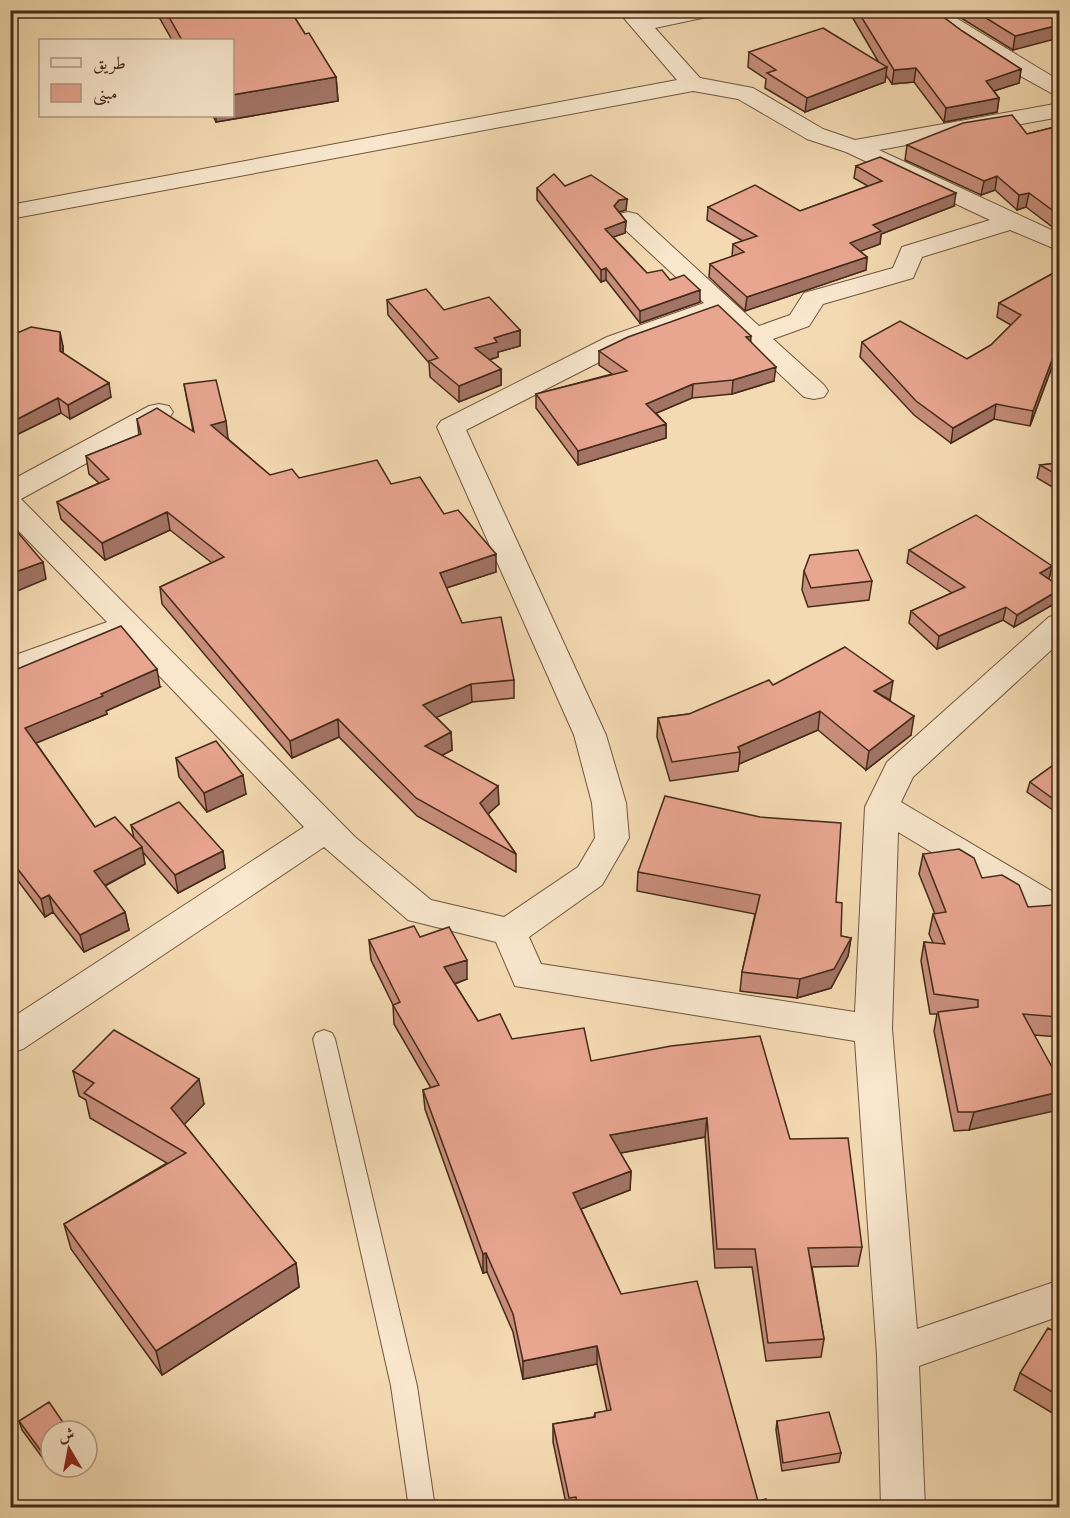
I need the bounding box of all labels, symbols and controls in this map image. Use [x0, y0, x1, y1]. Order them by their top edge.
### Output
legend [39, 39, 234, 117]
text: طريق [93, 55, 126, 75]
text: مبنى [93, 85, 118, 106]
north arrow [39, 1419, 99, 1479]
text: ش [58, 1427, 76, 1445]

